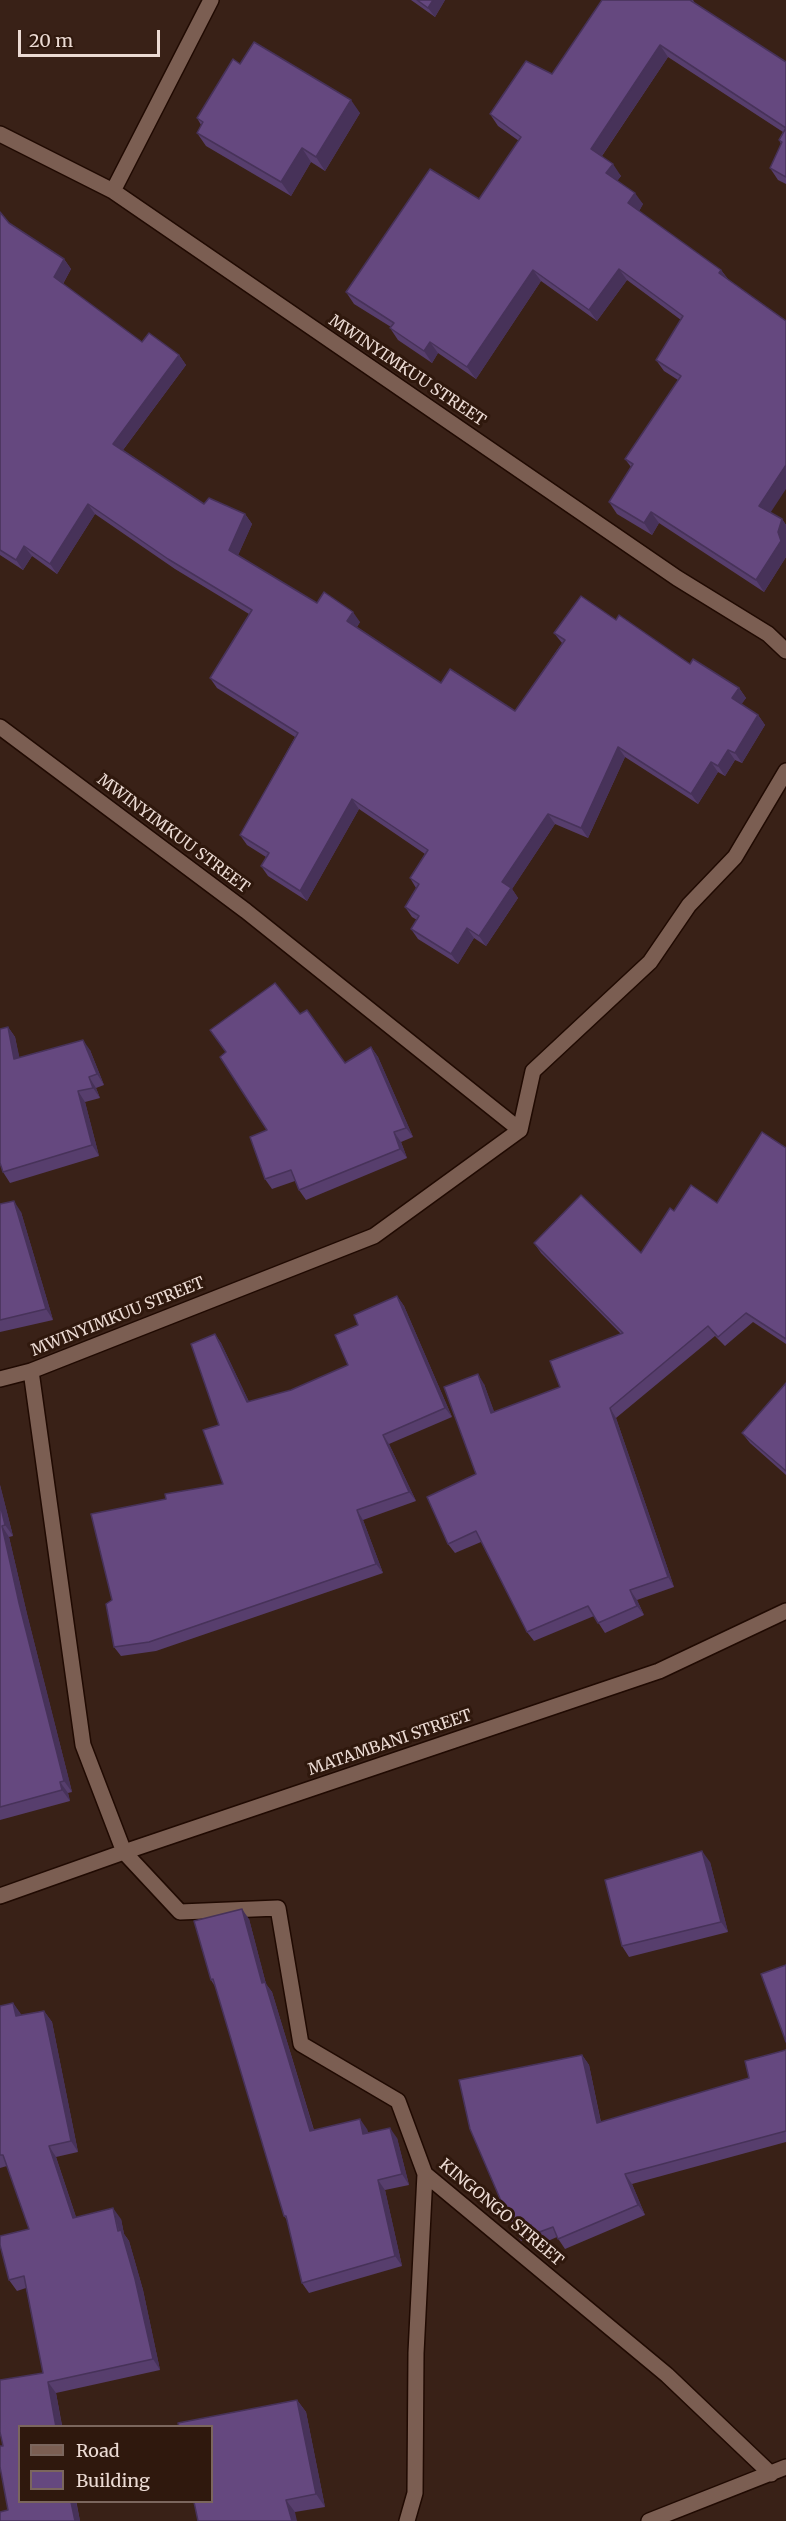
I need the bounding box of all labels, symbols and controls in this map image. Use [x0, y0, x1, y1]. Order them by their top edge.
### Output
scale bar [21, 18, 164, 56]
text: 20 m [29, 29, 73, 52]
street label: MWINYIMKUU STREET [325, 311, 489, 431]
street label: MWINYIMKUU STREET [93, 771, 253, 897]
street label: MWINYIMKUU STREET [29, 1273, 207, 1361]
street label: MATAMBANI STREET [306, 1706, 474, 1780]
street label: KINGONGO STREET [435, 2155, 567, 2271]
legend [18, 2425, 213, 2503]
text: Road [76, 2439, 120, 2462]
text: Building [76, 2469, 150, 2492]

